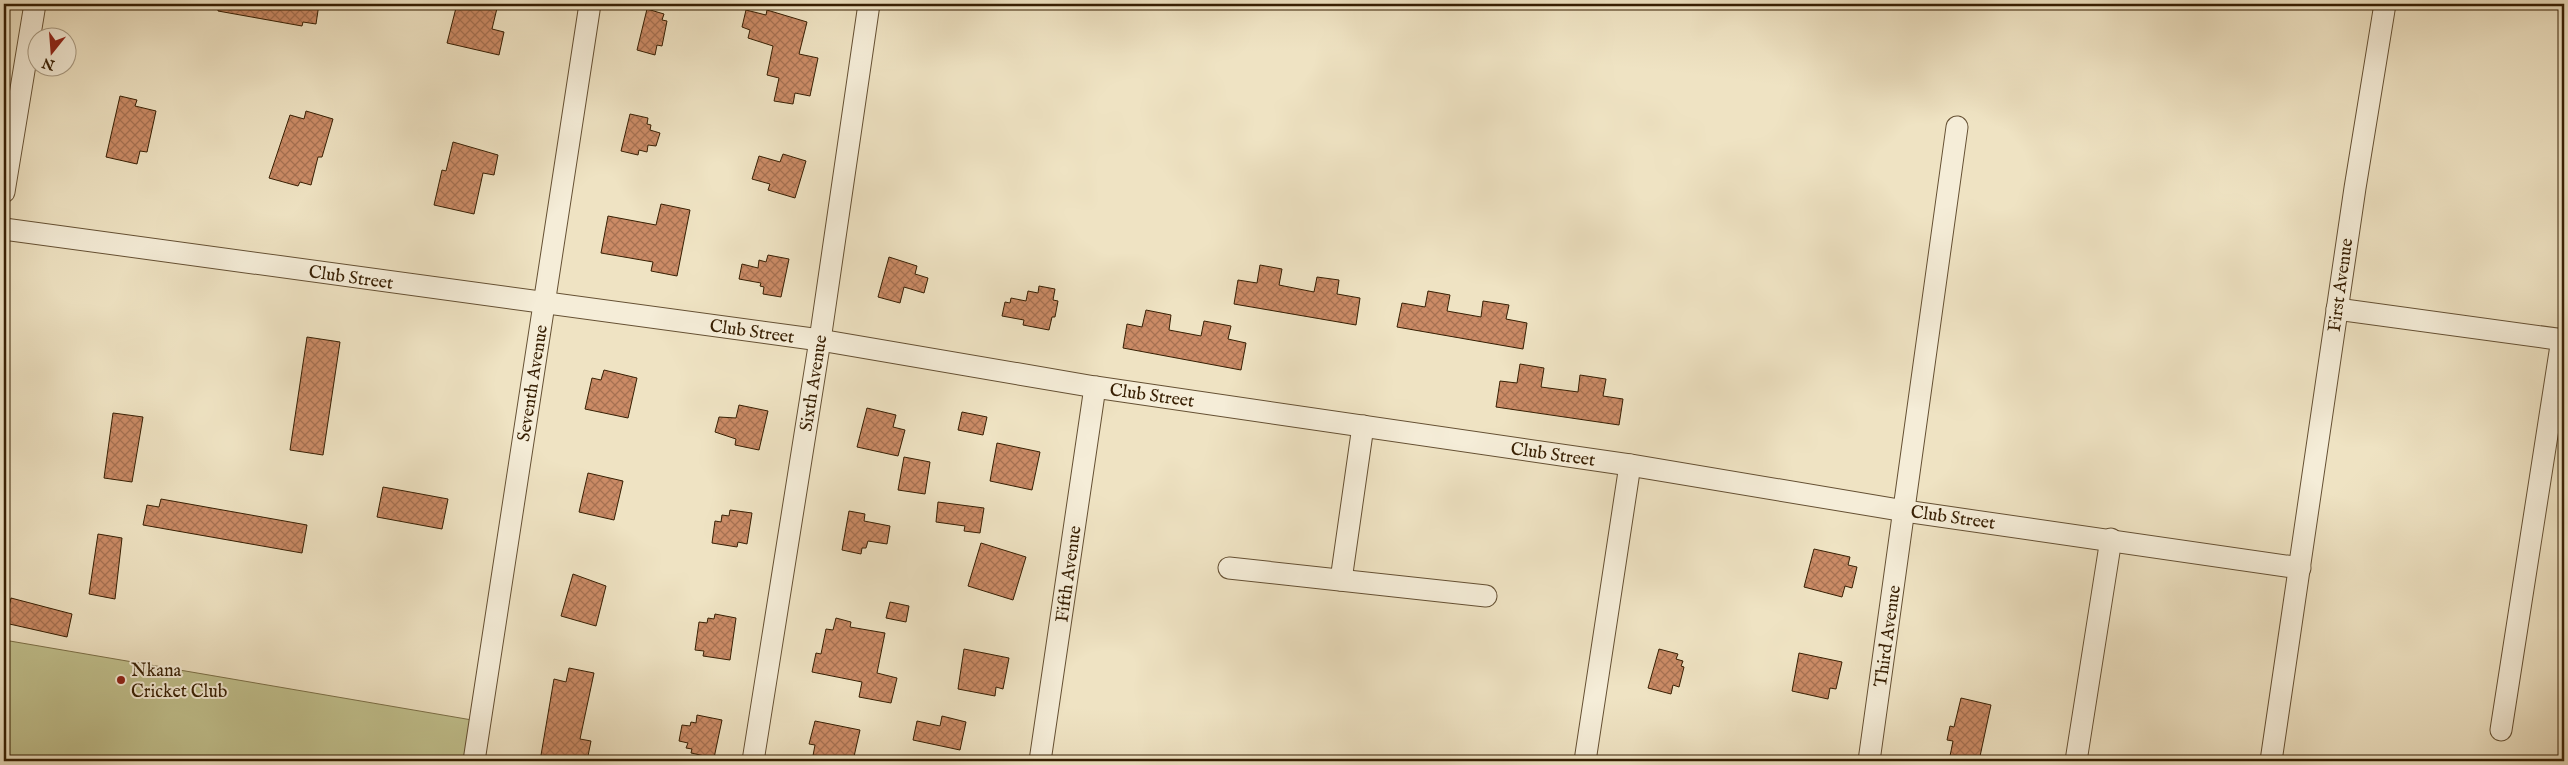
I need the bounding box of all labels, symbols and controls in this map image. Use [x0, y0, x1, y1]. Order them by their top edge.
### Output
north arrow [28, 28, 78, 78]
text: N [40, 53, 58, 74]
street label: First Avenue [2324, 237, 2359, 333]
street label: Club Street [307, 261, 395, 296]
street label: Club Street [708, 315, 796, 350]
street label: Seventh Avenue [513, 323, 554, 443]
street label: Sixth Avenue [795, 333, 833, 433]
street label: Club Street [1108, 379, 1196, 414]
street label: Club Street [1509, 438, 1597, 473]
street label: Club Street [1909, 501, 1997, 536]
street label: Fifth Avenue [1051, 524, 1088, 624]
street label: Third Avenue [1870, 584, 1907, 689]
place label: Nkana Cricket Club [131, 660, 228, 704]
marker: Nkana Cricket Club [115, 674, 127, 686]

